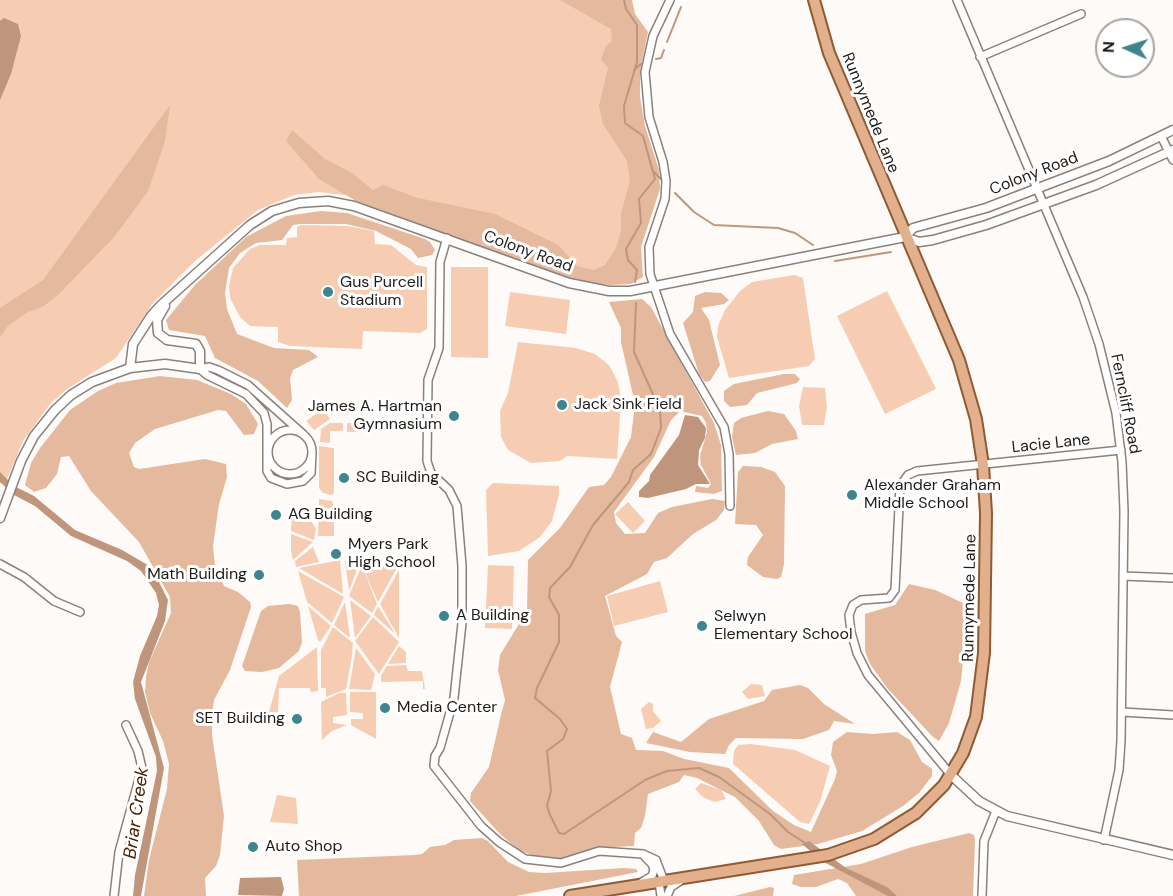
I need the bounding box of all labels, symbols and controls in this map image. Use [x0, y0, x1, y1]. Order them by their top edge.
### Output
north arrow [1095, 18, 1155, 78]
text: N [1098, 41, 1119, 54]
street label: Runnymede Lane [837, 50, 903, 176]
street label: Colony Road [987, 148, 1081, 200]
street label: Colony Road [481, 227, 575, 277]
place label: Gus Purcell Stadium [340, 273, 423, 311]
marker: Gus Purcell Stadium [321, 285, 335, 299]
street label: Ferncliff Road [1106, 352, 1144, 456]
place label: Jack Sink Field [574, 395, 682, 415]
place label: James A. Hartman Gymnasium [308, 397, 442, 435]
marker: Jack Sink Field [555, 398, 569, 412]
marker: James A. Hartman Gymnasium [447, 409, 461, 423]
street label: Lacie Lane [1011, 430, 1091, 458]
place label: SC Building [356, 468, 439, 488]
marker: SC Building [337, 471, 351, 485]
place label: Alexander Graham Middle School [864, 476, 1001, 514]
marker: Alexander Graham Middle School [845, 488, 859, 502]
place label: AG Building [288, 505, 373, 525]
marker: AG Building [269, 508, 283, 522]
street label: Runnymede Lane [959, 534, 981, 662]
place label: Myers Park High School [348, 535, 435, 573]
marker: Myers Park High School [329, 547, 343, 561]
place label: Math Building [147, 565, 247, 585]
marker: Math Building [252, 568, 266, 582]
place label: A Building [456, 606, 529, 626]
place label: Selwyn Elementary School [714, 607, 852, 645]
marker: A Building [437, 609, 451, 623]
marker: Selwyn Elementary School [695, 619, 709, 633]
place label: Media Center [397, 698, 497, 718]
marker: Media Center [378, 701, 392, 715]
place label: SET Building [195, 709, 285, 729]
marker: SET Building [290, 712, 304, 726]
water label: Briar Creek [120, 766, 154, 860]
place label: Auto Shop [265, 837, 342, 857]
marker: Auto Shop [246, 840, 260, 854]

